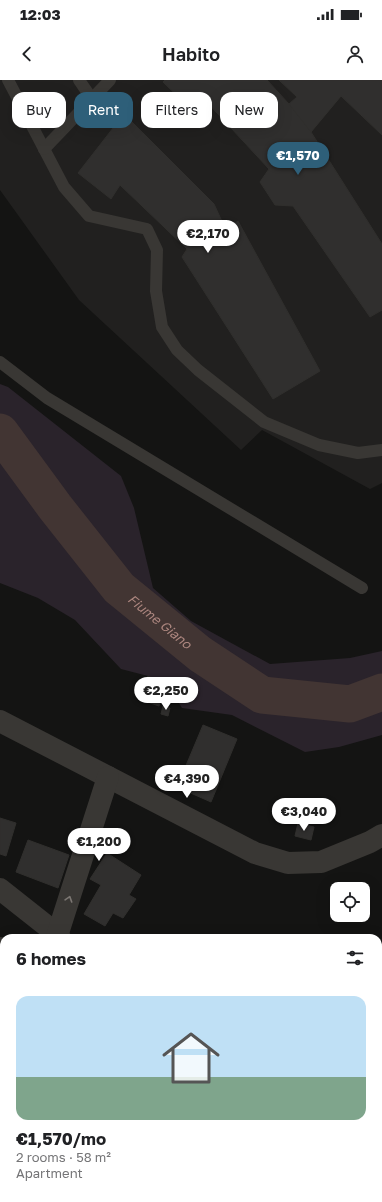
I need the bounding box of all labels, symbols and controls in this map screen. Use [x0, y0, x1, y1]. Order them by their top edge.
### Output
text: 12:03 [20, 5, 61, 23]
icon: back [16, 43, 38, 65]
text: Habito [162, 43, 220, 65]
icon: person [344, 43, 366, 65]
chip: Buy [12, 92, 66, 128]
chip: Rent [74, 92, 133, 128]
chip: Filters [141, 92, 212, 128]
chip: New [220, 92, 278, 128]
pin: €1,570 [265, 142, 331, 176]
text: €1,570 [276, 147, 320, 163]
pin: €2,170 [175, 220, 241, 254]
text: €2,170 [186, 225, 230, 241]
water label: Fiume Giano [125, 591, 196, 653]
pin: €2,250 [133, 677, 199, 711]
text: €2,250 [143, 682, 189, 698]
pin: €4,390 [154, 765, 220, 799]
text: €4,390 [164, 770, 210, 786]
pin: €3,040 [271, 798, 337, 832]
text: €3,040 [281, 803, 327, 819]
pin: €1,200 [66, 828, 132, 862]
text: €1,200 [77, 833, 121, 849]
map controls [330, 882, 370, 922]
button: locate [330, 882, 370, 922]
one-way arrow [64, 895, 73, 902]
icon: filters [344, 947, 366, 969]
text: 6 homes [16, 948, 86, 969]
icon: home [155, 1022, 227, 1094]
text: €1,570/mo [16, 1128, 106, 1149]
text: 2 rooms · 58 m² [16, 1149, 111, 1165]
text: Apartment [16, 1165, 83, 1181]

